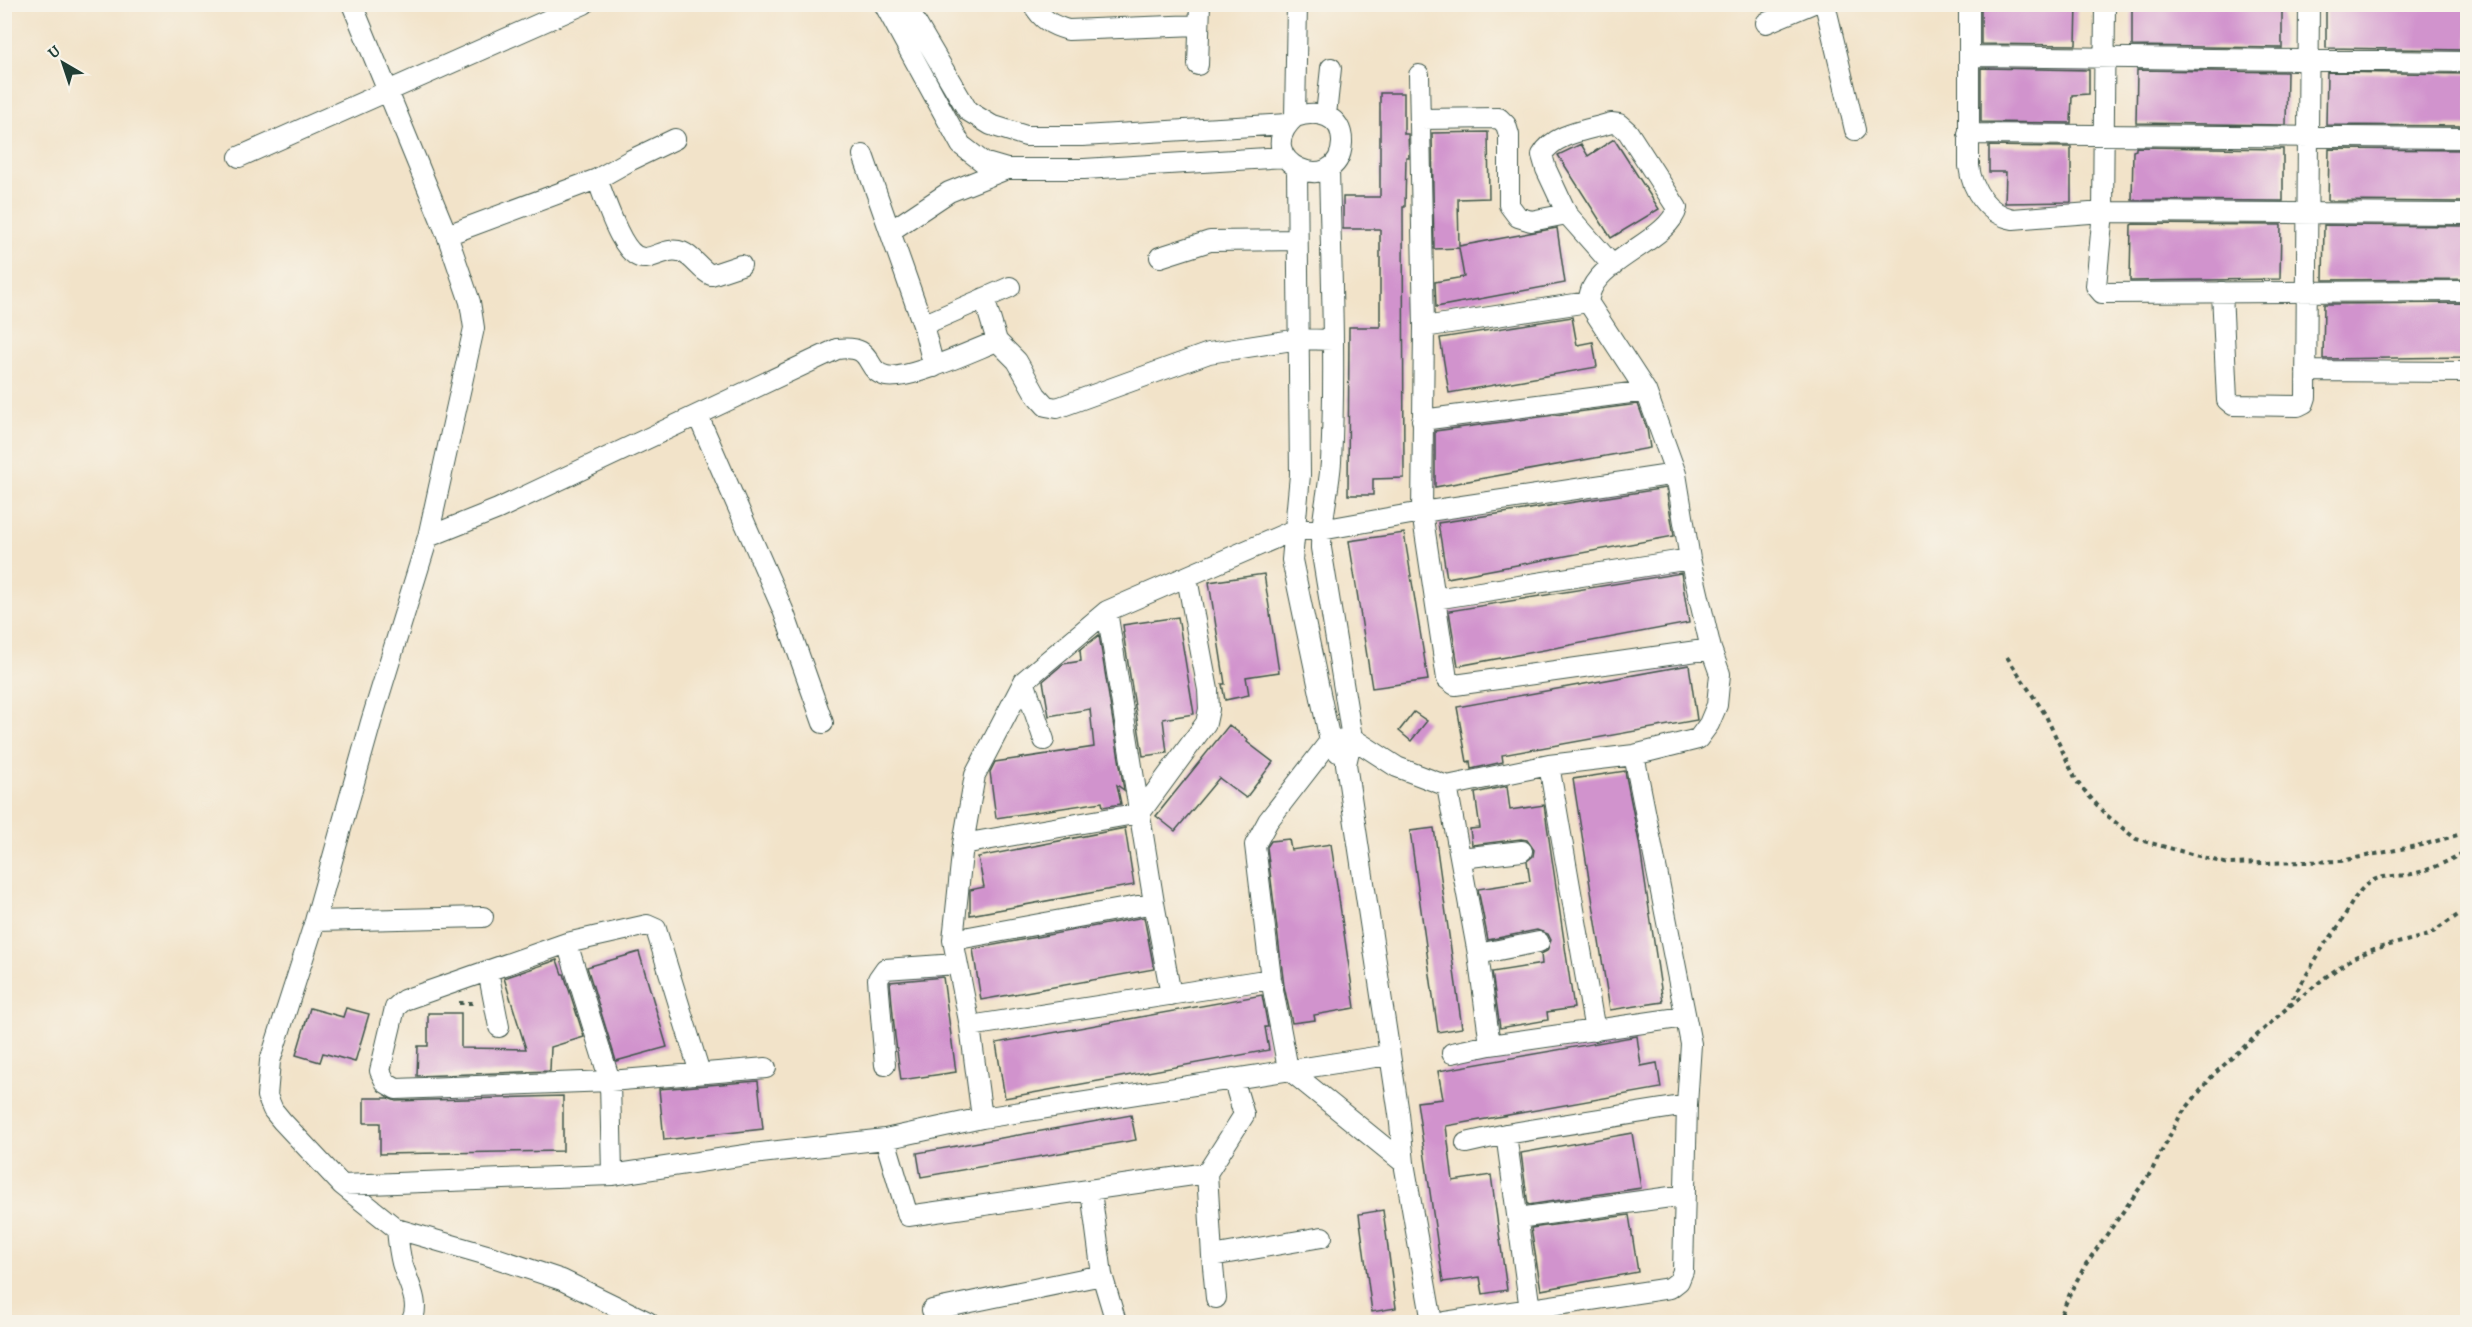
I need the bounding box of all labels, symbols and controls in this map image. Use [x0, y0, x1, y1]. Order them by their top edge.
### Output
north arrow [33, 33, 93, 93]
text: U [43, 40, 66, 64]

